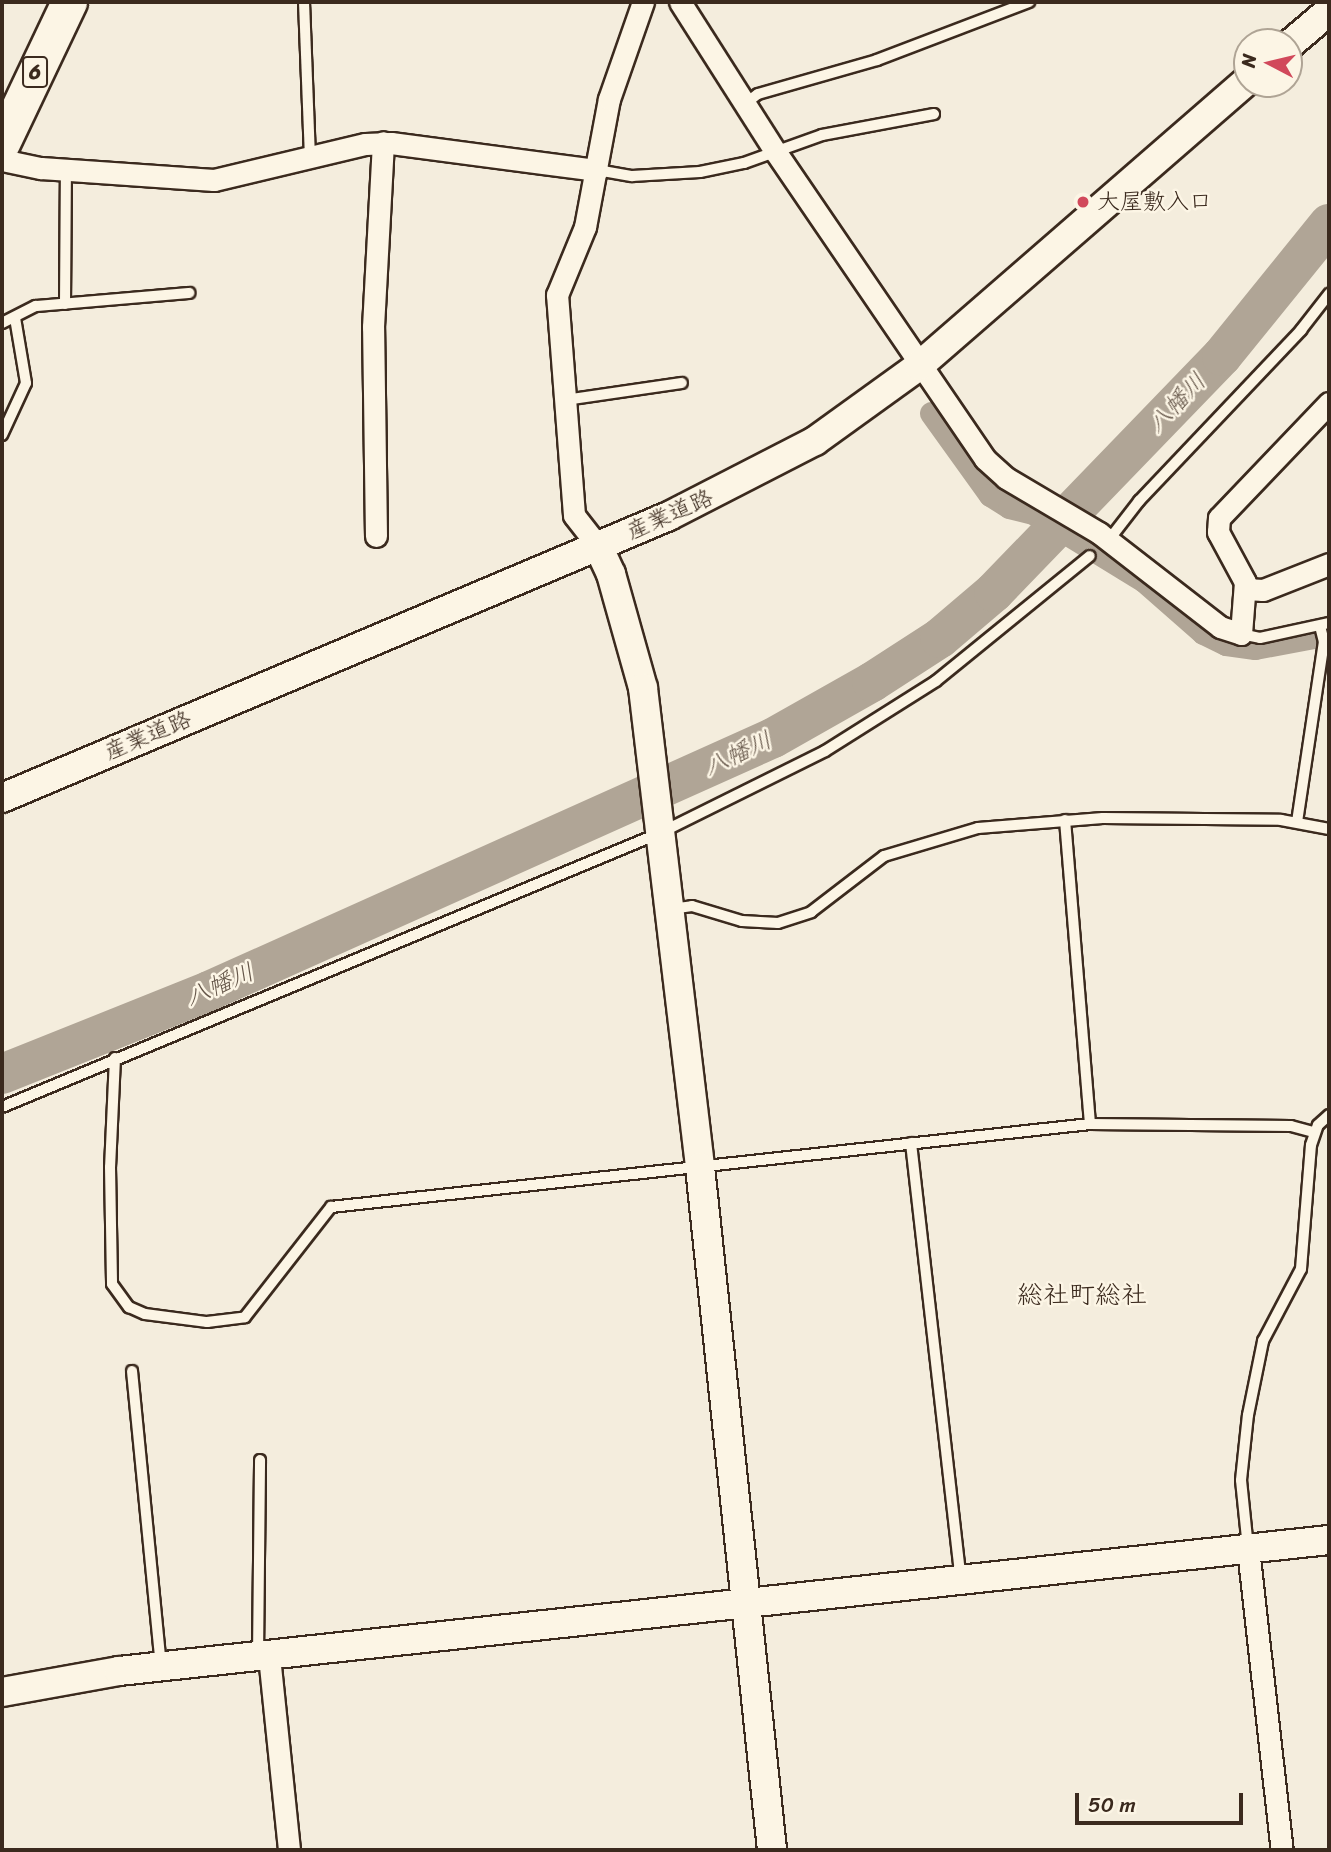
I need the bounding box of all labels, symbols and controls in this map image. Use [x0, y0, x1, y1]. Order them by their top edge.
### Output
north arrow [1233, 28, 1303, 98]
text: N [1231, 52, 1266, 69]
road number: 6 [21, 55, 49, 90]
place label: 大屋敷入口 [1097, 188, 1212, 216]
marker: 大屋敷入口 [1075, 194, 1091, 210]
water label: 八幡川 [1142, 367, 1212, 439]
street label: 産業道路 [622, 484, 718, 546]
street label: 産業道路 [100, 705, 196, 767]
water label: 八幡川 [699, 726, 777, 782]
water label: 八幡川 [181, 958, 259, 1012]
district label: 総社町総社 [1017, 1279, 1147, 1311]
scale bar [1079, 1778, 1247, 1822]
text: 50 m [1088, 1786, 1136, 1824]

